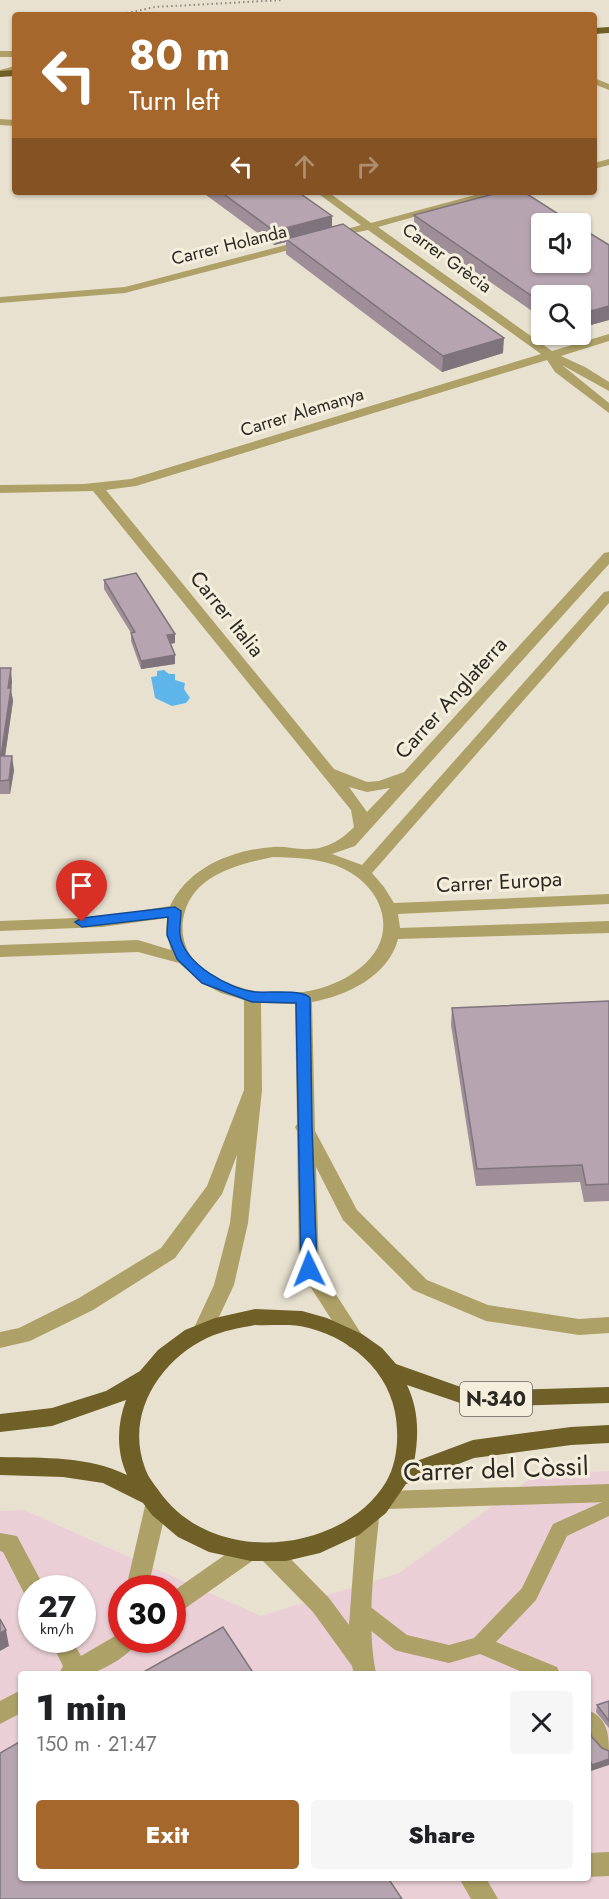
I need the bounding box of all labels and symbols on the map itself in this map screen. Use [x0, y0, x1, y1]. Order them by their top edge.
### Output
street label: Carrer Grècia [397, 217, 497, 299]
street label: Carrer Holanda [169, 218, 289, 272]
street label: Carrer Alemanya [237, 381, 367, 443]
street label: Carrer Italia [183, 564, 271, 664]
street label: Carrer Anglaterra [388, 630, 514, 766]
pin [56, 860, 107, 922]
street label: Carrer Europa [435, 864, 563, 900]
position arrow [277, 1237, 341, 1301]
road number: N-340 [460, 1382, 532, 1416]
street label: Carrer del Còssil [403, 1447, 589, 1491]
speed limit sign: 30 [108, 1575, 186, 1653]

